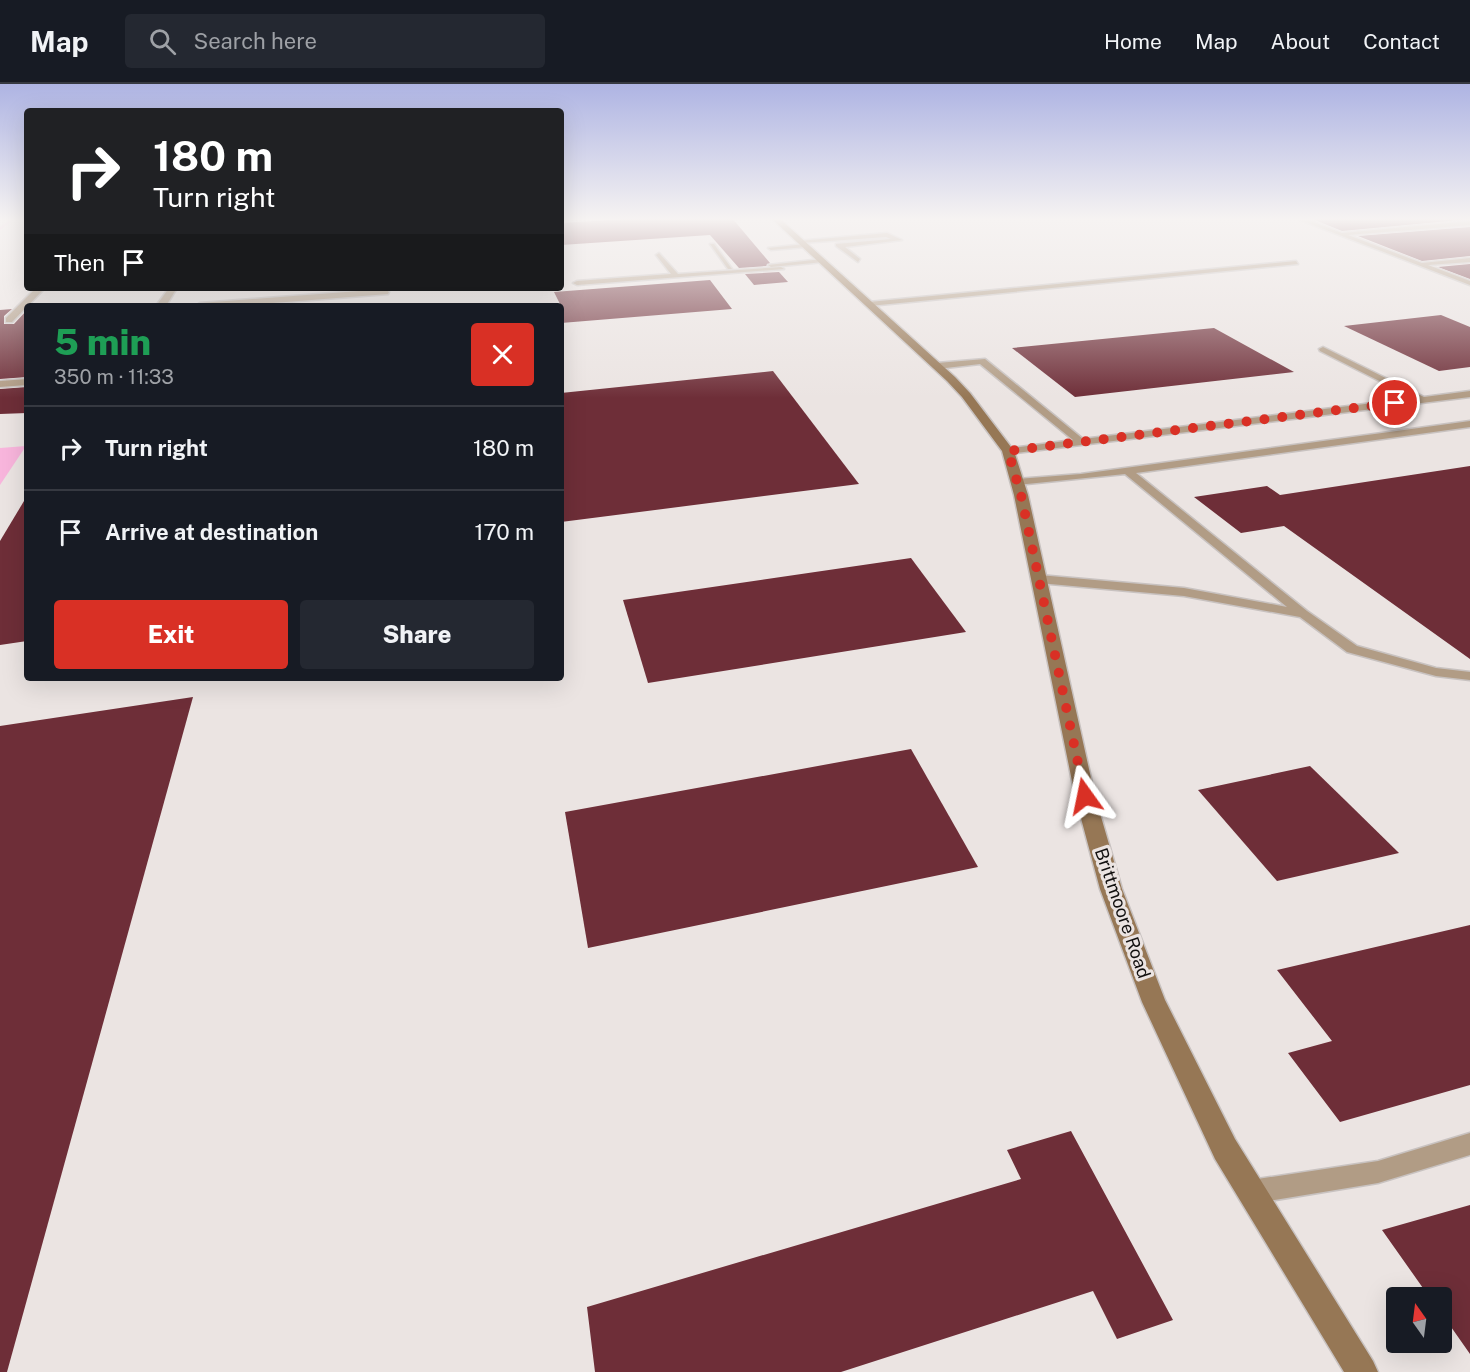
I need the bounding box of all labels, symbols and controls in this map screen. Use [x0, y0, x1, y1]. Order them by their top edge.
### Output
search box [125, 14, 545, 68]
text: Map [30, 25, 89, 58]
icon: search [146, 25, 179, 58]
text: Search here [194, 28, 317, 54]
text: Home [1104, 29, 1162, 54]
text: Map [1195, 29, 1238, 54]
text: About [1271, 29, 1330, 54]
text: Contact [1363, 29, 1440, 54]
text: 180 m [153, 131, 273, 180]
icon: right [54, 132, 132, 210]
text: Turn right [153, 181, 276, 213]
icon: arrive [117, 246, 150, 279]
text: Then [54, 250, 105, 276]
text: 5 min [54, 321, 151, 363]
button: close [471, 323, 534, 386]
text: 350 m · 11:33 [54, 365, 174, 389]
pin [1369, 377, 1420, 428]
icon: arrive [1378, 386, 1411, 419]
icon: right [54, 432, 87, 465]
text: Turn right [105, 435, 208, 461]
text: 180 m [473, 435, 534, 461]
icon: arrive [54, 516, 87, 549]
text: Arrive at destination [105, 519, 318, 545]
text: 170 m [474, 519, 534, 545]
button: Exit [54, 600, 288, 669]
button: Share [300, 600, 534, 669]
position arrow [1053, 764, 1117, 828]
street label: Brittmoore Road [1091, 845, 1155, 981]
north arrow [1386, 1287, 1452, 1353]
map controls [1386, 1287, 1452, 1353]

